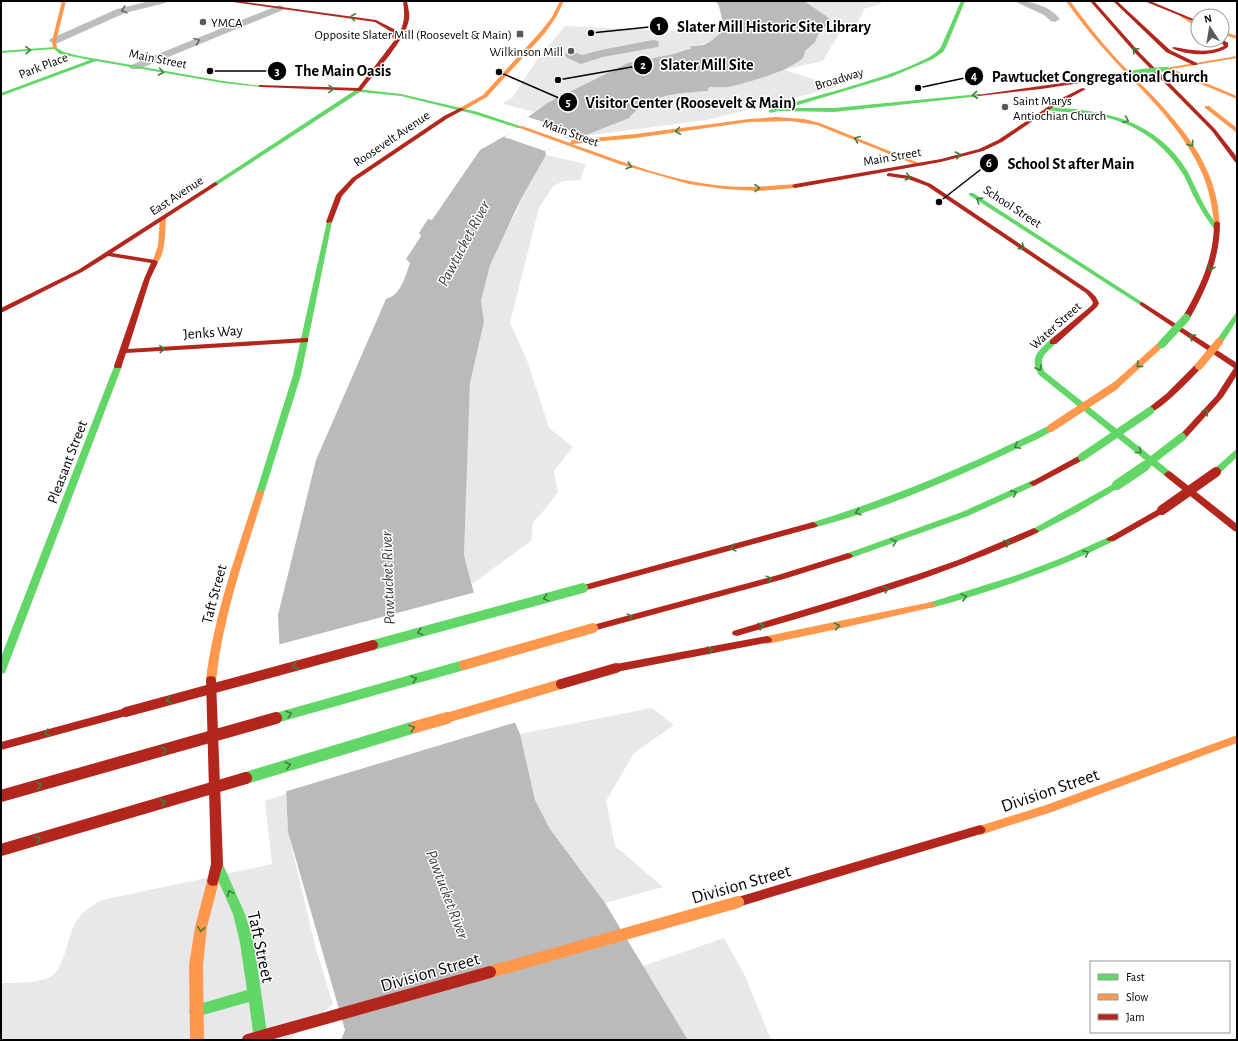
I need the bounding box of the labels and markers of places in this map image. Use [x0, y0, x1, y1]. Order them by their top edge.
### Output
callout: Slater Mill Historic Site Library [649, 12, 879, 40]
marker: YMCA [198, 17, 208, 27]
place label: YMCA [211, 17, 243, 30]
place label: Opposite Slater Mill (Roosevelt & Main) [315, 29, 512, 42]
marker: Opposite Slater Mill (Roosevelt & Main) [515, 29, 525, 39]
place label: Wilkinson Mill [490, 46, 563, 59]
marker: Wilkinson Mill [566, 46, 576, 56]
callout: Slater Mill Site [633, 51, 762, 79]
callout: The Main Oasis [267, 57, 400, 85]
callout: Pawtucket Congregational Church [964, 62, 1216, 90]
callout: Visitor Center (Roosevelt & Main) [558, 88, 805, 116]
place label: Saint Marys Antiochian Church [1013, 95, 1106, 123]
marker: Saint Marys Antiochian Church [1000, 102, 1010, 112]
callout: School St after Main [979, 149, 1142, 177]

